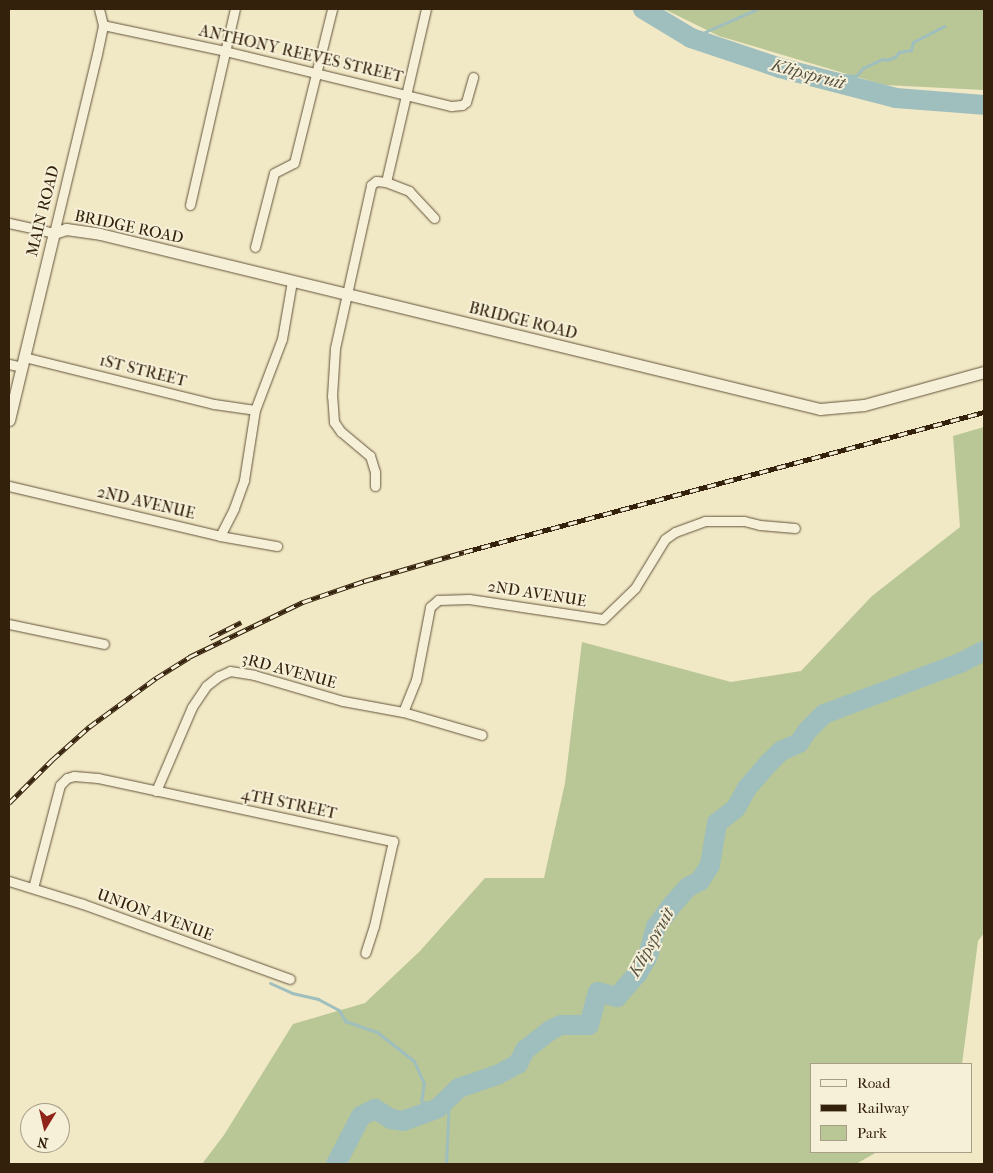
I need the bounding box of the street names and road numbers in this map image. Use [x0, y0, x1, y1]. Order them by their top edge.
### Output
street label: ANTHONY REEVES STREET [197, 21, 405, 87]
street label: MAIN ROAD [22, 164, 64, 258]
street label: BRIDGE ROAD [73, 206, 185, 248]
street label: BRIDGE ROAD [467, 298, 579, 344]
street label: 1ST STREET [97, 351, 189, 391]
street label: 2ND AVENUE [95, 482, 197, 524]
street label: 2ND AVENUE [486, 577, 588, 611]
street label: 3RD AVENUE [239, 649, 339, 693]
street label: 4TH STREET [239, 784, 339, 824]
street label: UNION AVENUE [94, 885, 216, 945]

